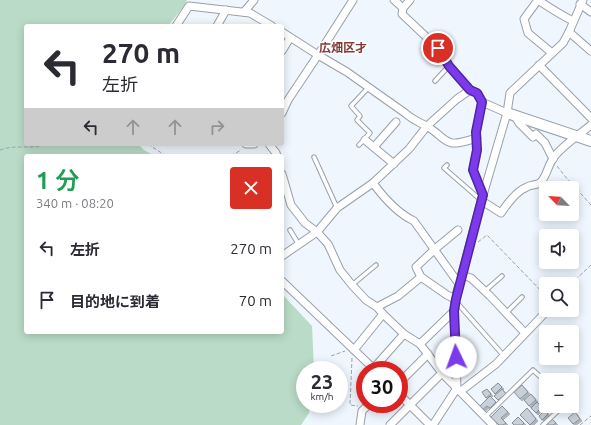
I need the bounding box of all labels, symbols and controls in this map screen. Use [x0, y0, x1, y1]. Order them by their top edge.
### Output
pin [421, 31, 455, 65]
text: 270 m [102, 37, 180, 68]
icon: arrive [427, 37, 449, 59]
icon: left [36, 40, 88, 92]
district label: 広畑区才 [319, 41, 367, 54]
text: 左折 [102, 74, 138, 94]
icon: left [80, 116, 102, 138]
icon: ahead [122, 116, 144, 138]
icon: ahead [164, 116, 186, 138]
icon: right [206, 116, 228, 138]
text: 1 分 [36, 167, 79, 194]
button: close [230, 167, 272, 209]
north arrow [539, 181, 579, 221]
map controls [539, 181, 579, 413]
text: 340 m · 08:20 [36, 196, 114, 210]
button: sound [539, 229, 579, 269]
icon: left [36, 237, 58, 259]
text: 270 m [230, 240, 272, 257]
text: 左折 [70, 241, 100, 258]
button: search [539, 277, 579, 317]
icon: arrive [36, 289, 58, 311]
text: 70 m [239, 292, 272, 309]
text: 目的地に到着 [70, 293, 160, 310]
button: + [539, 325, 579, 365]
position arrow [435, 336, 477, 378]
speed limit sign: 30 [356, 361, 408, 413]
text: 23 [311, 370, 333, 393]
button: − [539, 373, 579, 413]
text: km/h [310, 391, 334, 402]

